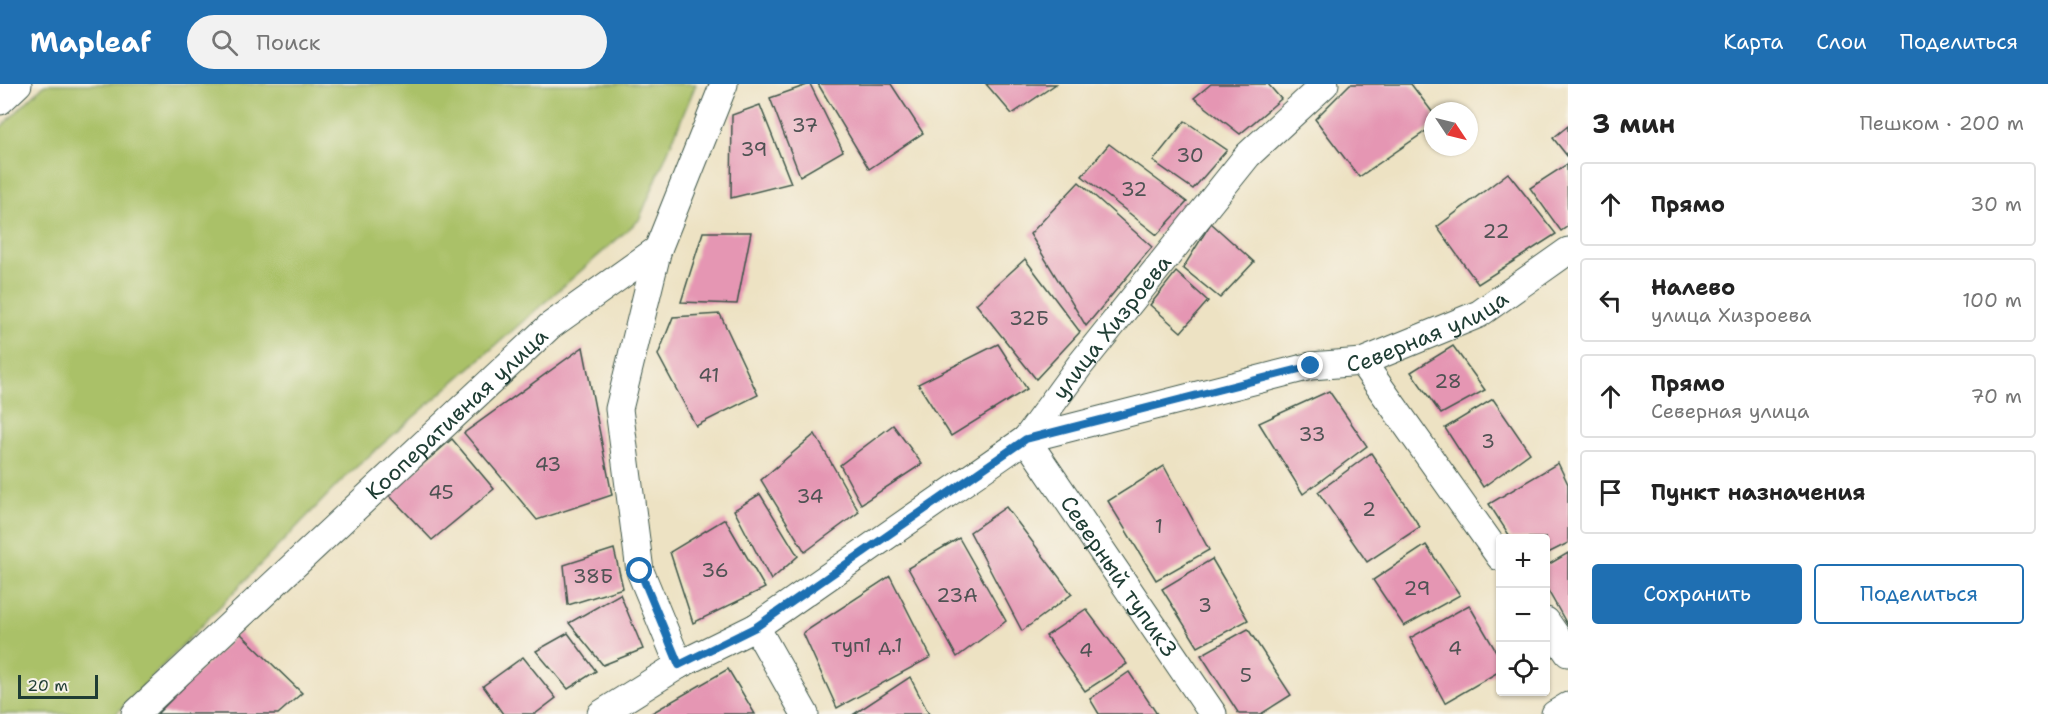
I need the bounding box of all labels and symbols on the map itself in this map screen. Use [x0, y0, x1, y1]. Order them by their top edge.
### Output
north arrow [1424, 102, 1478, 156]
house number: 37 [792, 112, 818, 138]
house number: 39 [741, 136, 767, 162]
house number: 30 [1176, 142, 1204, 168]
house number: 32 [1121, 176, 1147, 202]
house number: 22 [1483, 218, 1510, 244]
street label: улица Хизроева [1046, 248, 1178, 405]
street label: Северная улица [1345, 284, 1514, 378]
house number: 32Б [1009, 305, 1049, 331]
street label: Кооперативная улица [359, 321, 554, 506]
route end [1297, 352, 1323, 378]
house number: 41 [698, 362, 720, 388]
house number: 28 [1434, 368, 1462, 394]
house number: 33 [1299, 421, 1325, 447]
house number: 3 [1481, 428, 1495, 454]
house number: 43 [535, 451, 561, 477]
house number: 45 [428, 479, 454, 505]
house number: 34 [796, 483, 824, 509]
street label: Северный тупик3 [1054, 490, 1184, 663]
house number: 2 [1362, 496, 1376, 522]
house number: 1 [1155, 513, 1163, 539]
route start [626, 557, 652, 583]
house number: 36 [701, 557, 729, 583]
house number: 38Б [573, 563, 613, 589]
house number: 29 [1404, 575, 1430, 601]
house number: 23А [936, 582, 978, 608]
house number: 3 [1198, 592, 1212, 618]
house number: туп1 д.1 [832, 632, 902, 658]
house number: 4 [1448, 635, 1462, 661]
house number: 4 [1079, 637, 1093, 663]
house number: 5 [1240, 662, 1252, 688]
scale bar [18, 672, 98, 700]

